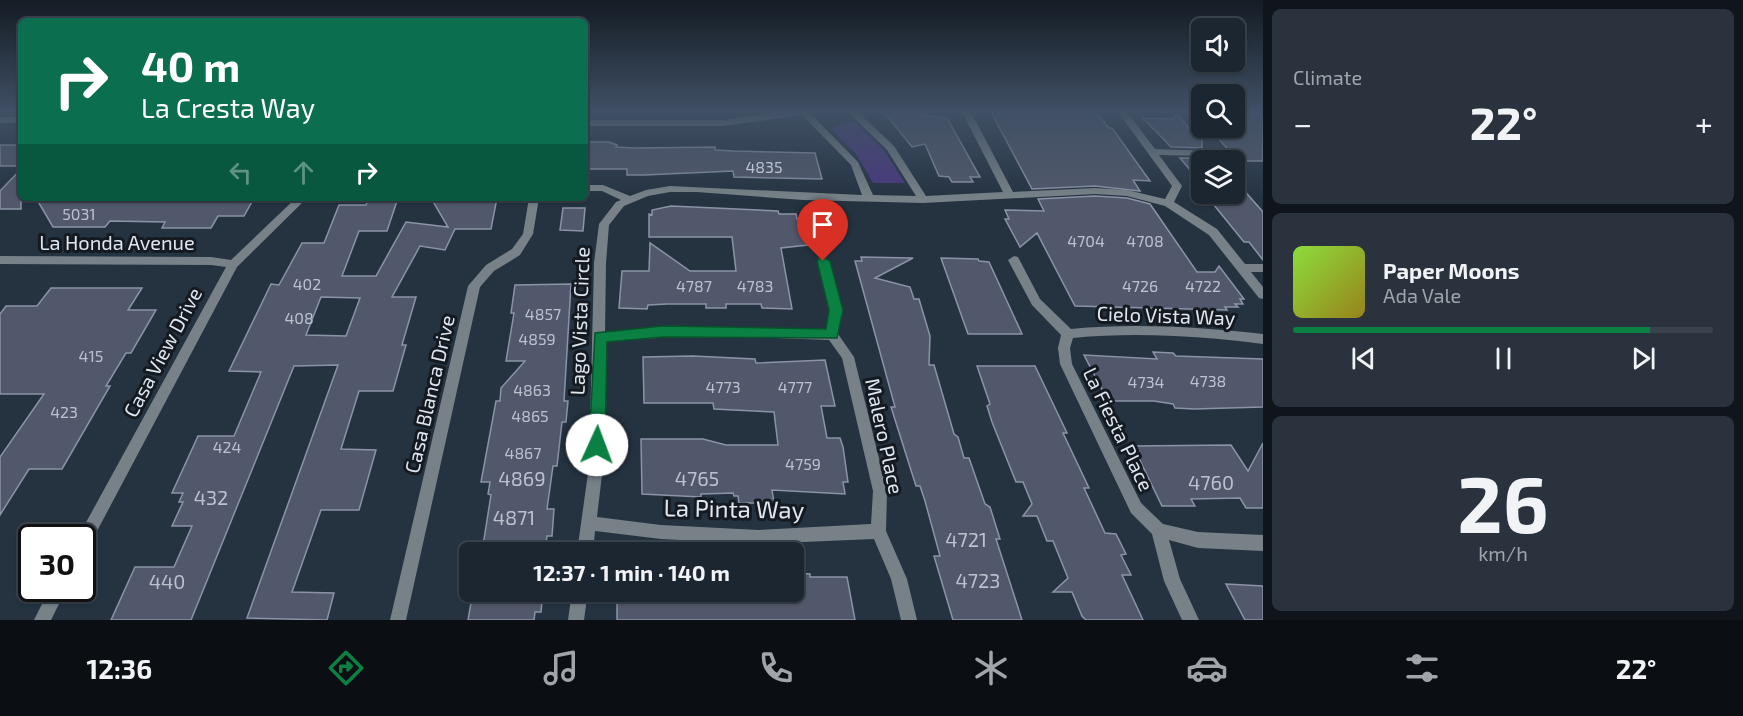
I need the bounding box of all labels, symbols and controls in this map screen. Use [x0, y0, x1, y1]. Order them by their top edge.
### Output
map controls [1191, 18, 1245, 204]
button: sound [1191, 18, 1245, 72]
text: 40 m [141, 40, 240, 90]
icon: right [42, 42, 120, 120]
text: Climate [1293, 65, 1362, 89]
button: search [1191, 84, 1245, 138]
text: La Cresta Way [141, 91, 315, 123]
text: 22° [1470, 95, 1537, 149]
text: − [1293, 103, 1312, 143]
text: + [1695, 103, 1713, 143]
button: layers [1191, 150, 1245, 204]
icon: left [224, 156, 257, 189]
icon: ahead [287, 156, 320, 189]
icon: right [350, 156, 383, 189]
house number: 4835 [745, 157, 783, 176]
pin [797, 199, 848, 261]
house number: 5031 [62, 204, 96, 223]
icon: arrive [806, 208, 839, 241]
street label: La Honda Avenue [39, 230, 195, 254]
house number: 4704 [1067, 231, 1105, 250]
house number: 4708 [1126, 231, 1164, 250]
street label: Lago Vista Circle [564, 246, 594, 396]
text: Paper Moons [1383, 257, 1519, 283]
house number: 402 [293, 274, 321, 293]
house number: 4787 [676, 276, 712, 295]
house number: 4783 [737, 276, 773, 295]
house number: 4726 [1122, 276, 1158, 295]
house number: 4722 [1185, 276, 1221, 295]
street label: Casa View Drive [118, 283, 206, 421]
text: Ada Vale [1383, 283, 1461, 307]
street label: Cielo Vista Way [1096, 301, 1236, 329]
house number: 4857 [525, 304, 561, 323]
house number: 408 [284, 308, 314, 327]
street label: Casa Blanca Drive [399, 313, 459, 475]
house number: 4859 [518, 329, 556, 348]
icon: previous [1347, 342, 1380, 375]
icon: pause [1487, 342, 1520, 375]
icon: next [1627, 342, 1660, 375]
house number: 415 [79, 346, 103, 365]
street label: La Fiesta Place [1079, 363, 1159, 495]
house number: 4738 [1190, 371, 1226, 390]
house number: 4734 [1128, 372, 1165, 391]
street label: Malero Place [861, 376, 909, 496]
house number: 4773 [705, 377, 741, 396]
house number: 4777 [778, 377, 812, 396]
house number: 4863 [513, 380, 551, 399]
house number: 423 [50, 402, 78, 421]
house number: 4865 [511, 406, 549, 425]
position arrow [565, 413, 629, 477]
house number: 424 [213, 437, 241, 456]
house number: 4867 [505, 443, 541, 462]
house number: 4759 [785, 454, 821, 473]
text: 26 [1457, 455, 1549, 549]
house number: 4869 [498, 466, 546, 490]
house number: 4765 [675, 466, 719, 490]
house number: 4760 [1188, 470, 1234, 494]
house number: 432 [194, 485, 228, 509]
street label: La Pinta Way [663, 492, 805, 524]
house number: 4871 [493, 505, 535, 529]
speed limit sign: 30 [18, 524, 96, 602]
house number: 4721 [945, 527, 987, 551]
text: km/h [1478, 541, 1528, 565]
text: 12:37 · 1 min · 140 m [533, 559, 730, 585]
house number: 4723 [956, 568, 1000, 592]
house number: 440 [149, 569, 185, 593]
icon: directions [325, 647, 367, 689]
icon: music [540, 647, 582, 689]
icon: phone [755, 647, 797, 689]
icon: climate [970, 647, 1012, 689]
icon: car [1186, 647, 1228, 689]
icon: filters [1401, 647, 1443, 689]
text: 12:36 [87, 652, 152, 684]
text: 22° [1616, 652, 1656, 684]

